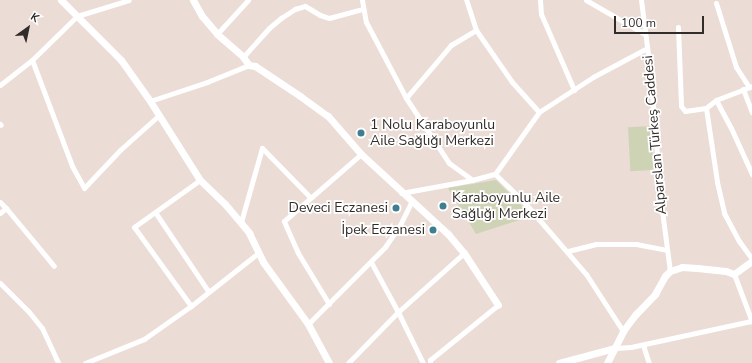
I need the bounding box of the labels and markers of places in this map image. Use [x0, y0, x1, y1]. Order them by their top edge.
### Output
place label: 1 Nolu Karaboyunlu Aile Sağlığı Merkezi [370, 117, 495, 150]
marker: 1 Nolu Karaboyunlu Aile Sağlığı Merkezi [355, 127, 367, 139]
place label: Karaboyunlu Aile Sağlığı Merkezi [452, 190, 560, 222]
place label: Deveci Eczanesi [289, 200, 388, 216]
marker: Karaboyunlu Aile Sağlığı Merkezi [437, 200, 449, 212]
marker: Deveci Eczanesi [391, 203, 401, 213]
place label: İpek Eczanesi [341, 222, 425, 238]
marker: İpek Eczanesi [428, 225, 438, 235]

